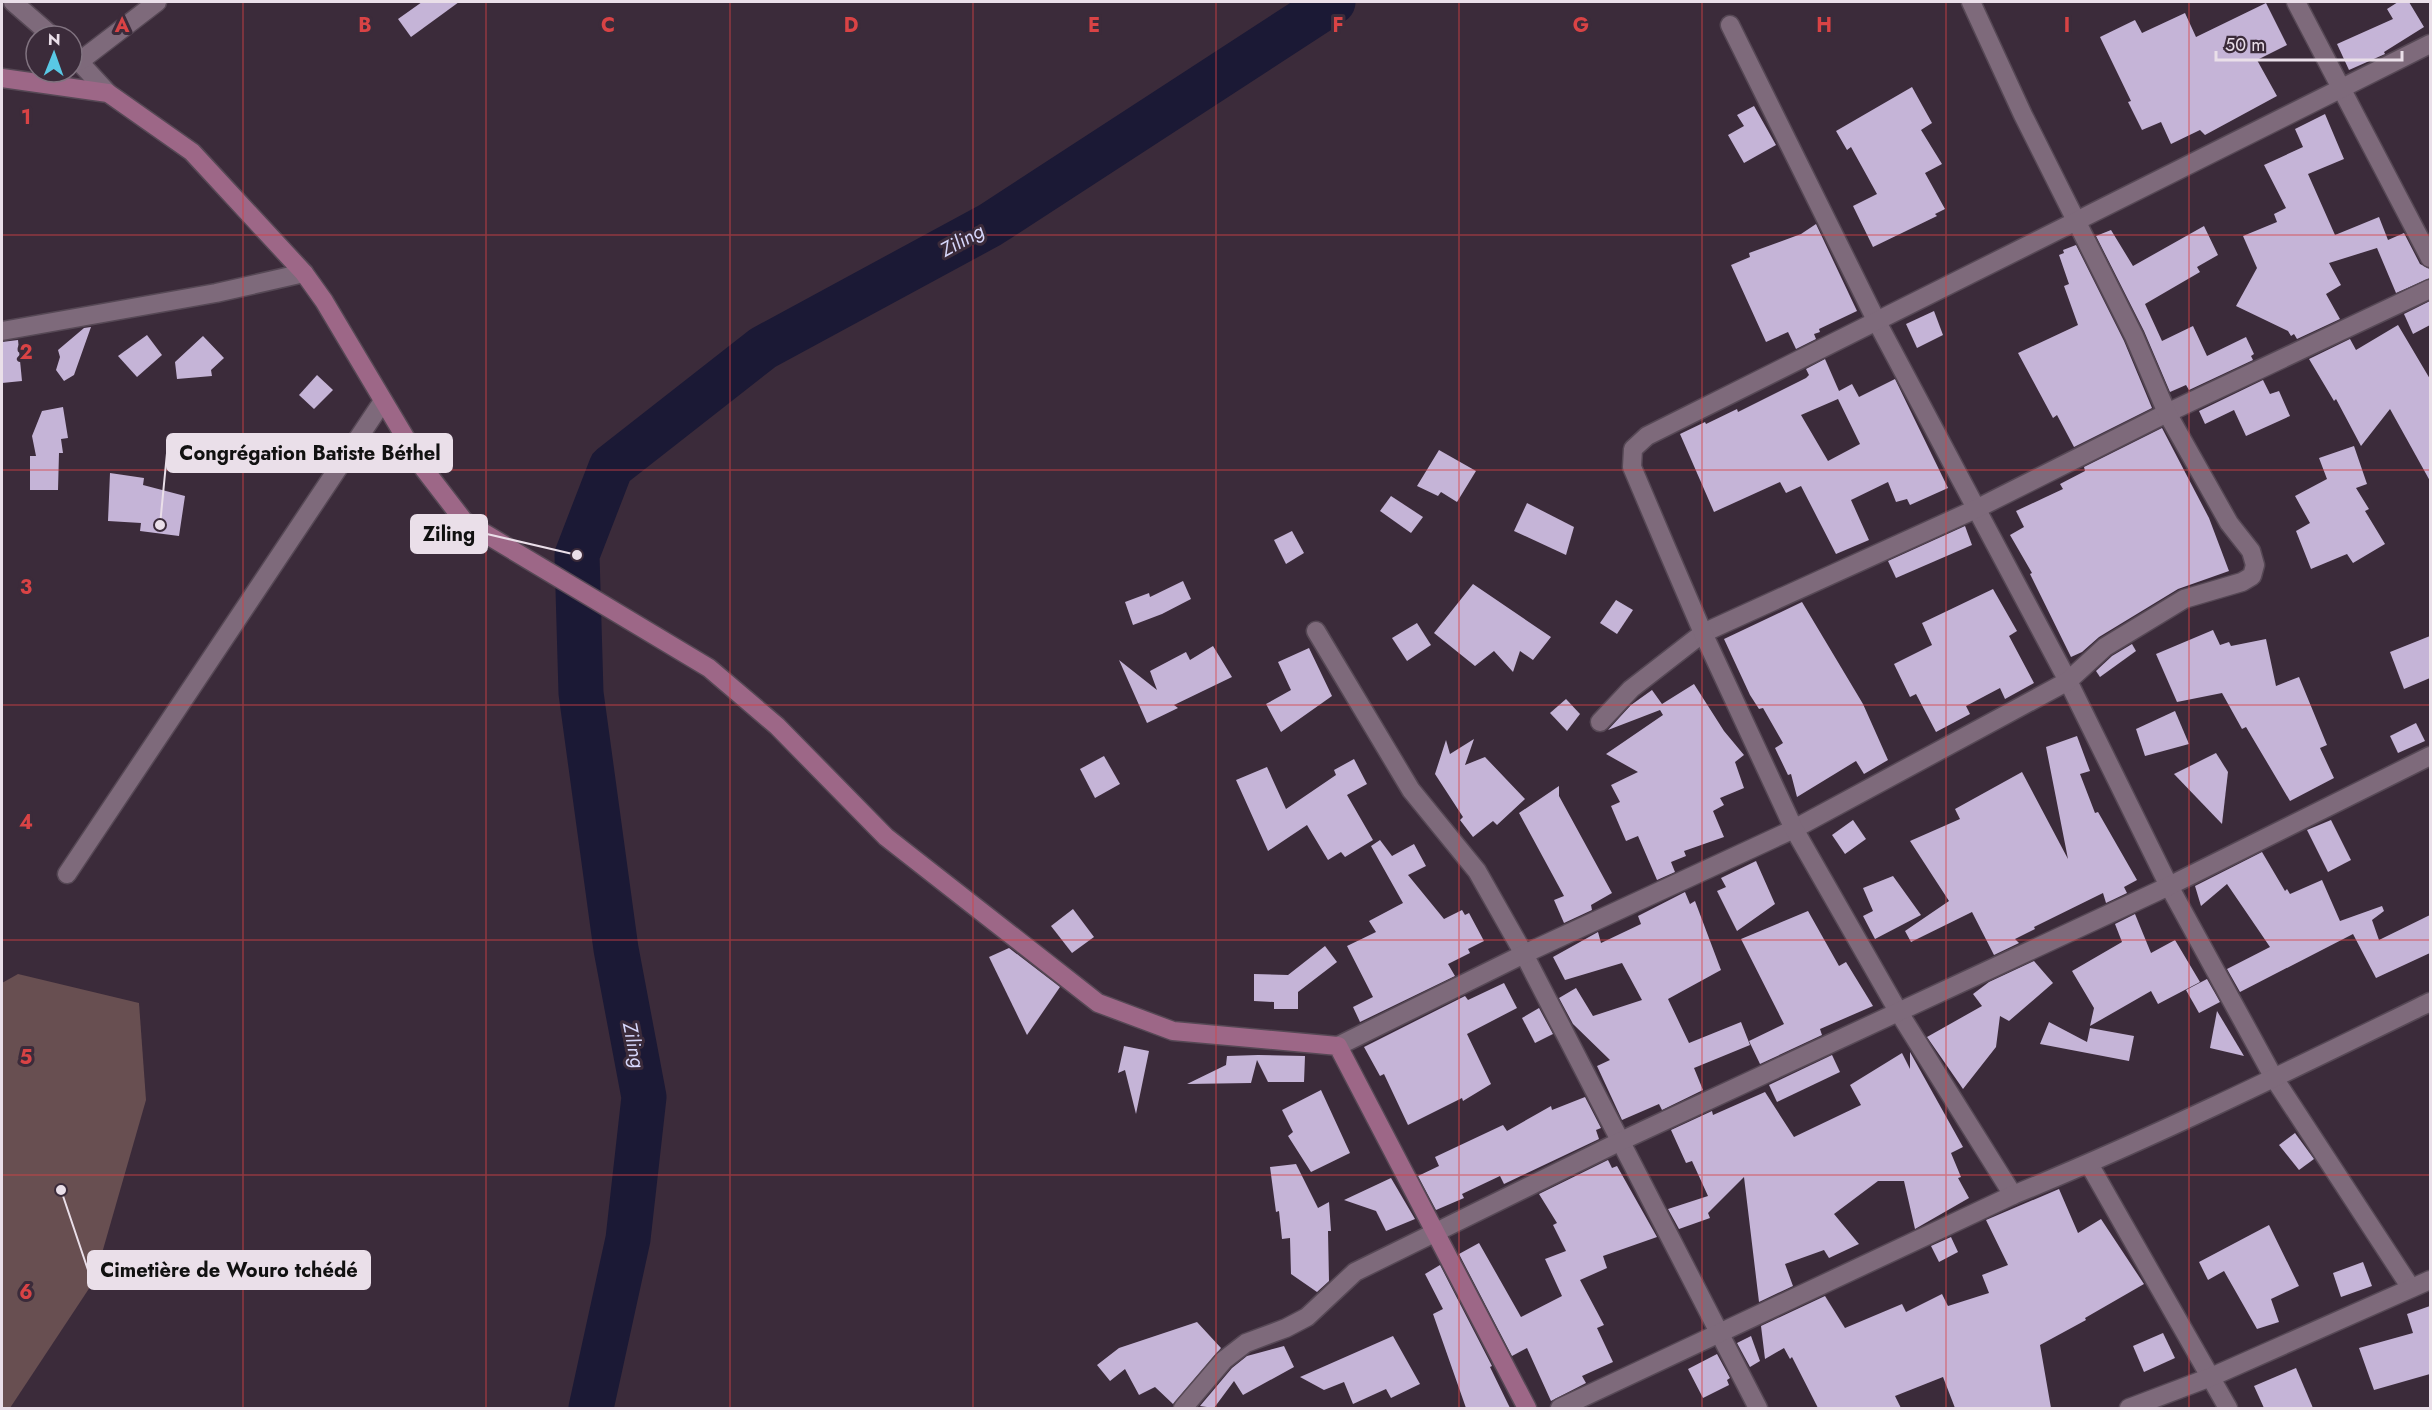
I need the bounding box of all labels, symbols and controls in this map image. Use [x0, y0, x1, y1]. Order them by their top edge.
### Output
text: A [114, 11, 130, 40]
text: B [358, 11, 372, 40]
text: C [601, 11, 615, 40]
text: D [844, 11, 858, 40]
text: E [1088, 11, 1100, 40]
text: F [1332, 11, 1344, 40]
text: G [1573, 11, 1589, 40]
text: H [1816, 11, 1832, 40]
text: I [2064, 11, 2070, 40]
north arrow [24, 24, 84, 84]
scale bar [2216, 24, 2402, 62]
text: N [48, 28, 61, 51]
text: 50 m [2225, 32, 2265, 58]
text: 1 [21, 103, 31, 132]
water label: Ziling [934, 217, 990, 265]
text: 2 [19, 338, 33, 367]
callout: Congrégation Batiste Béthel [167, 434, 452, 472]
text: Congrégation Batiste Béthel [179, 439, 441, 468]
callout: Ziling [411, 515, 487, 553]
text: Ziling [423, 520, 475, 549]
text: 3 [20, 573, 32, 602]
text: 4 [19, 808, 33, 837]
water label: Ziling [615, 1019, 652, 1071]
text: 5 [20, 1043, 33, 1072]
callout: Cimetière de Wouro tchédé [88, 1251, 370, 1289]
text: Cimetière de Wouro tchédé [100, 1256, 358, 1285]
text: 6 [19, 1278, 33, 1307]

